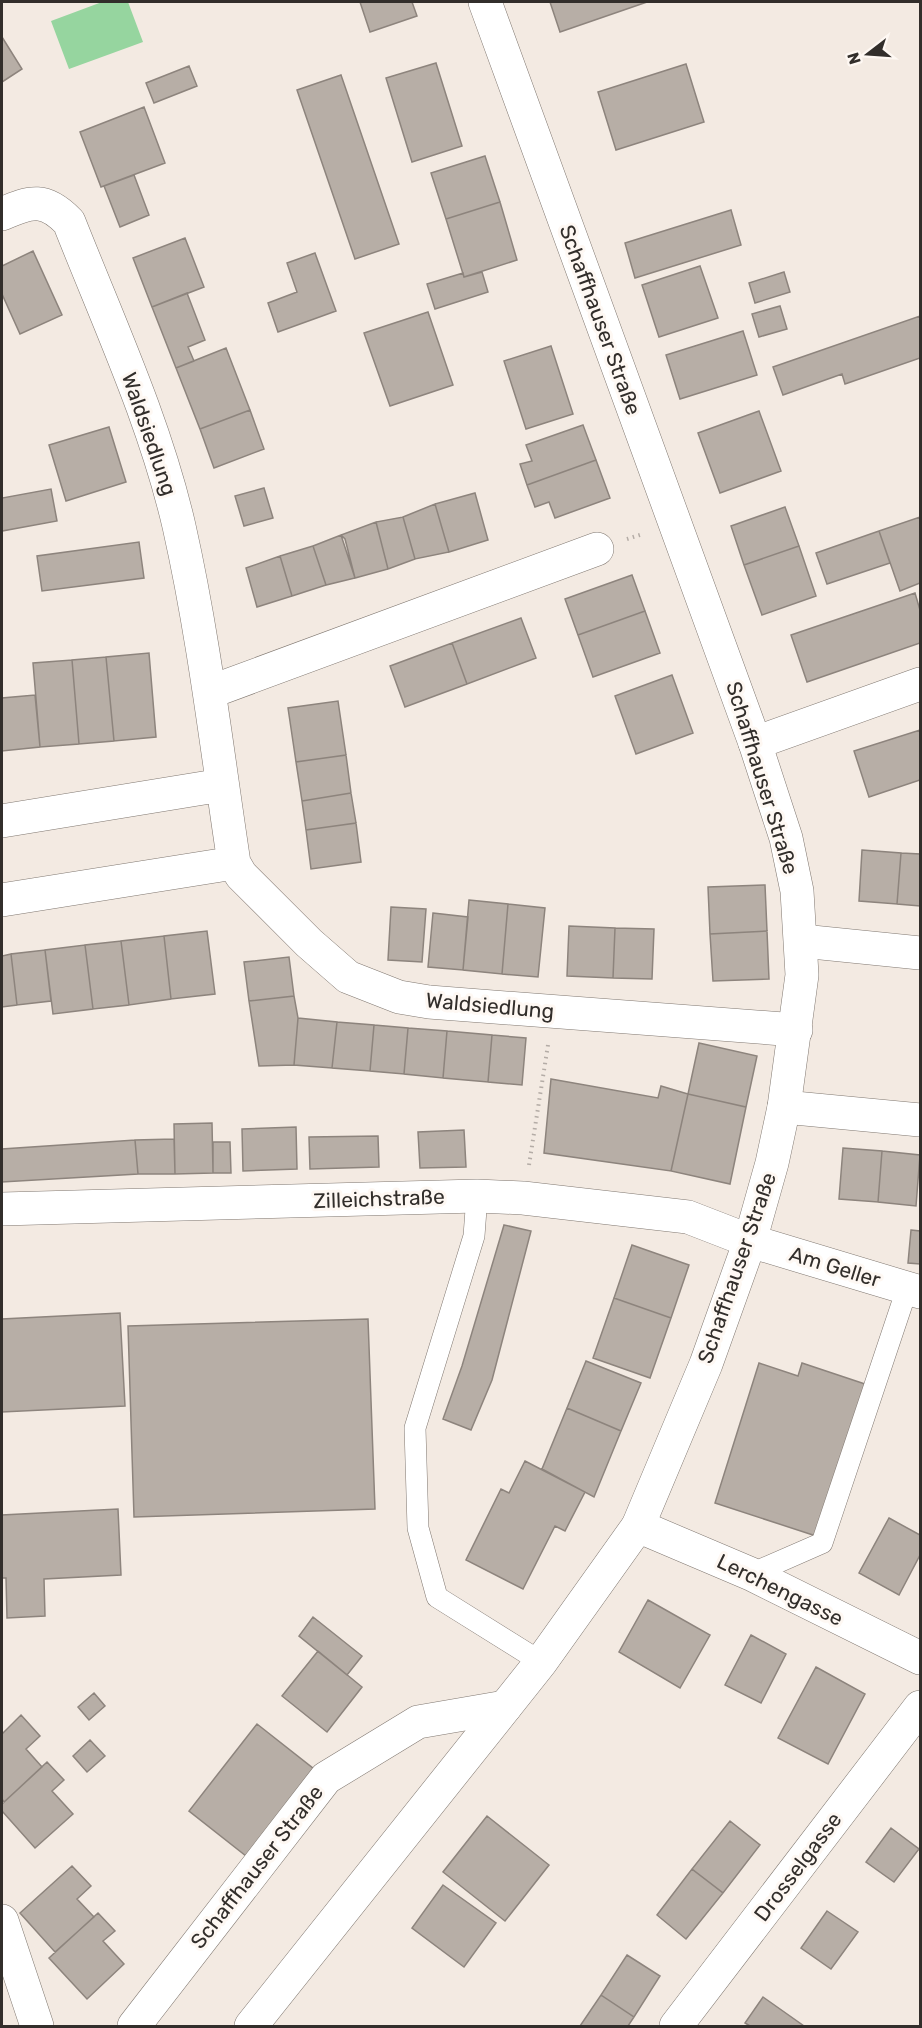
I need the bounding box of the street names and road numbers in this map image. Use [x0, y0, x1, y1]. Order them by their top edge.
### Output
street label: Schaffhauser Straße [554, 221, 646, 418]
street label: Waldsiedlung [117, 369, 182, 499]
street label: Schaffhauser Straße [721, 678, 804, 877]
street label: Waldsiedlung [425, 987, 555, 1024]
street label: Schaffhauser Straße [692, 1169, 781, 1367]
street label: Zilleichstraße [313, 1184, 445, 1213]
street label: Am Geller [787, 1241, 884, 1292]
street label: Lerchengasse [713, 1548, 847, 1631]
street label: Schaffhauser Straße [185, 1780, 328, 1953]
street label: Drosselgasse [749, 1807, 847, 1926]

